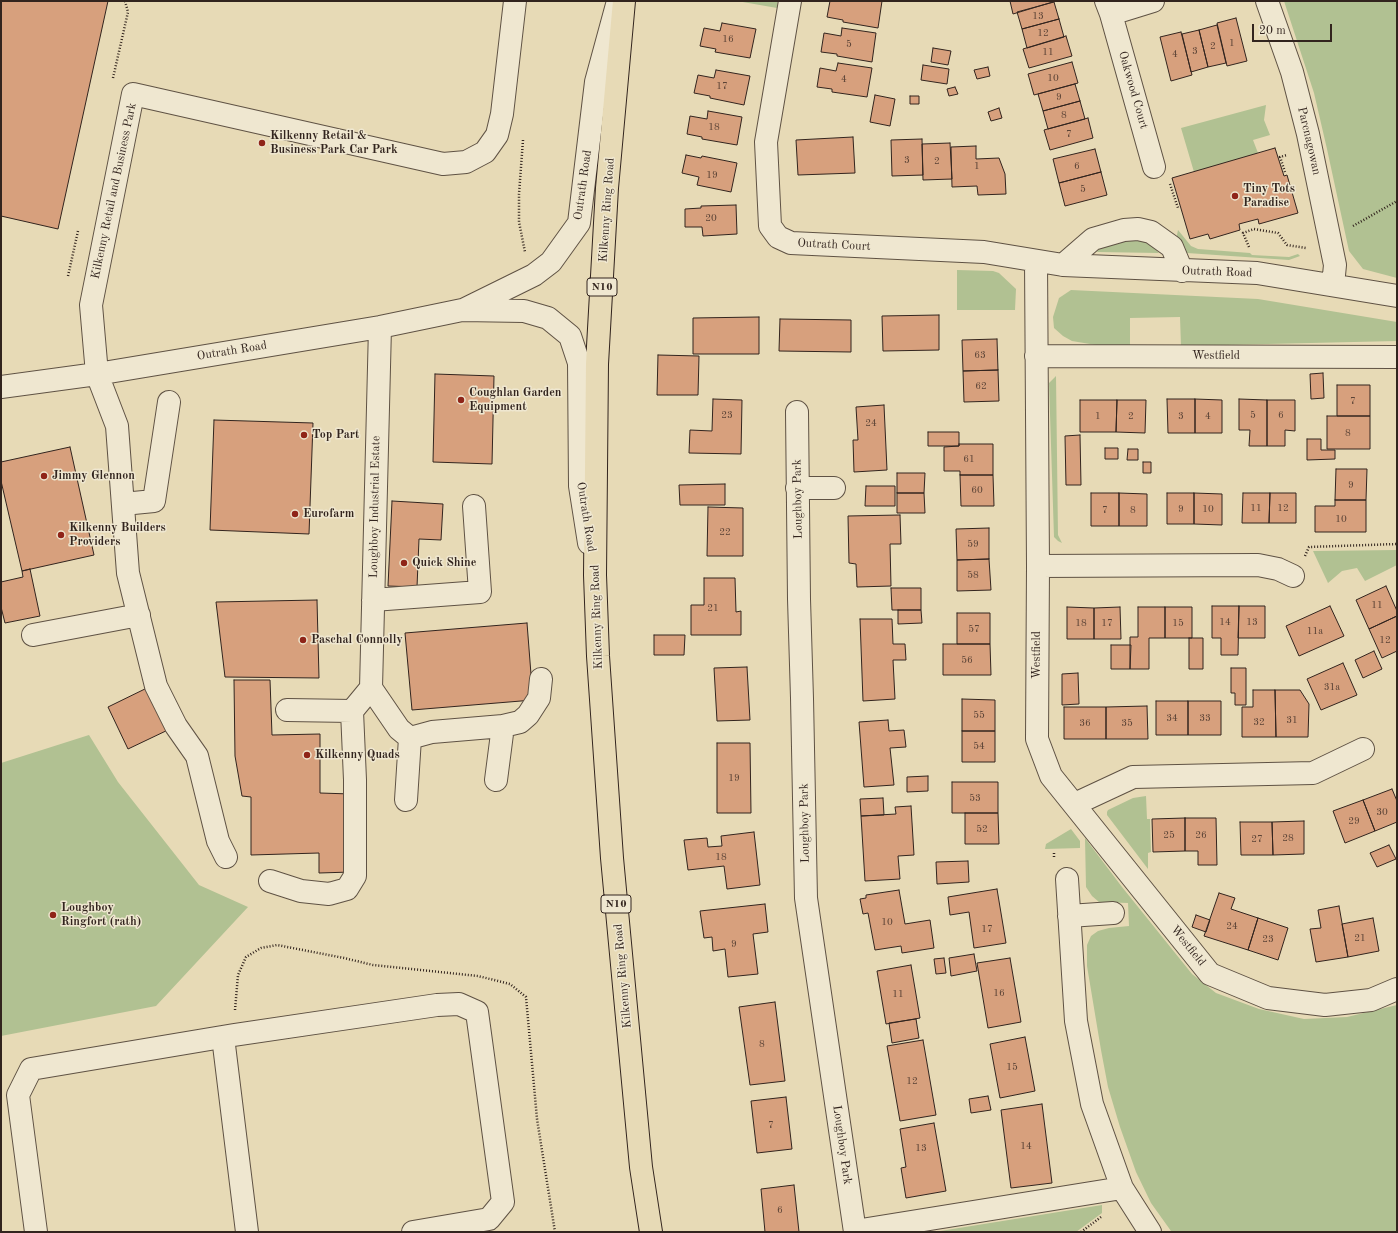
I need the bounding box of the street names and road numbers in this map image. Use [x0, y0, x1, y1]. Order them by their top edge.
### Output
street label: Oakwood Court [1115, 49, 1151, 131]
street label: Kilkenny Retail and Business Park [88, 102, 140, 280]
street label: Parcnagowan [1294, 105, 1324, 177]
street label: Outrath Road [571, 149, 595, 221]
street label: Kilkenny Ring Road [596, 157, 618, 263]
street label: Outrath Court [797, 236, 871, 254]
street label: Outrath Road [1181, 264, 1253, 280]
road number: N10 [587, 278, 617, 296]
street label: Outrath Road [196, 338, 268, 364]
street label: Westfield [1192, 349, 1240, 363]
street label: Loughboy Industrial Estate [367, 436, 383, 578]
street label: Loughboy Park [790, 459, 806, 539]
street label: Outrath Road [573, 481, 599, 553]
street label: Kilkenny Ring Road [588, 564, 606, 670]
street label: Westfield [1030, 631, 1044, 679]
street label: Loughboy Park [797, 783, 813, 863]
road number: N10 [601, 895, 631, 913]
street label: Kilkenny Ring Road [611, 923, 635, 1029]
street label: Westfield [1167, 923, 1209, 969]
street label: Loughboy Park [829, 1104, 855, 1186]

